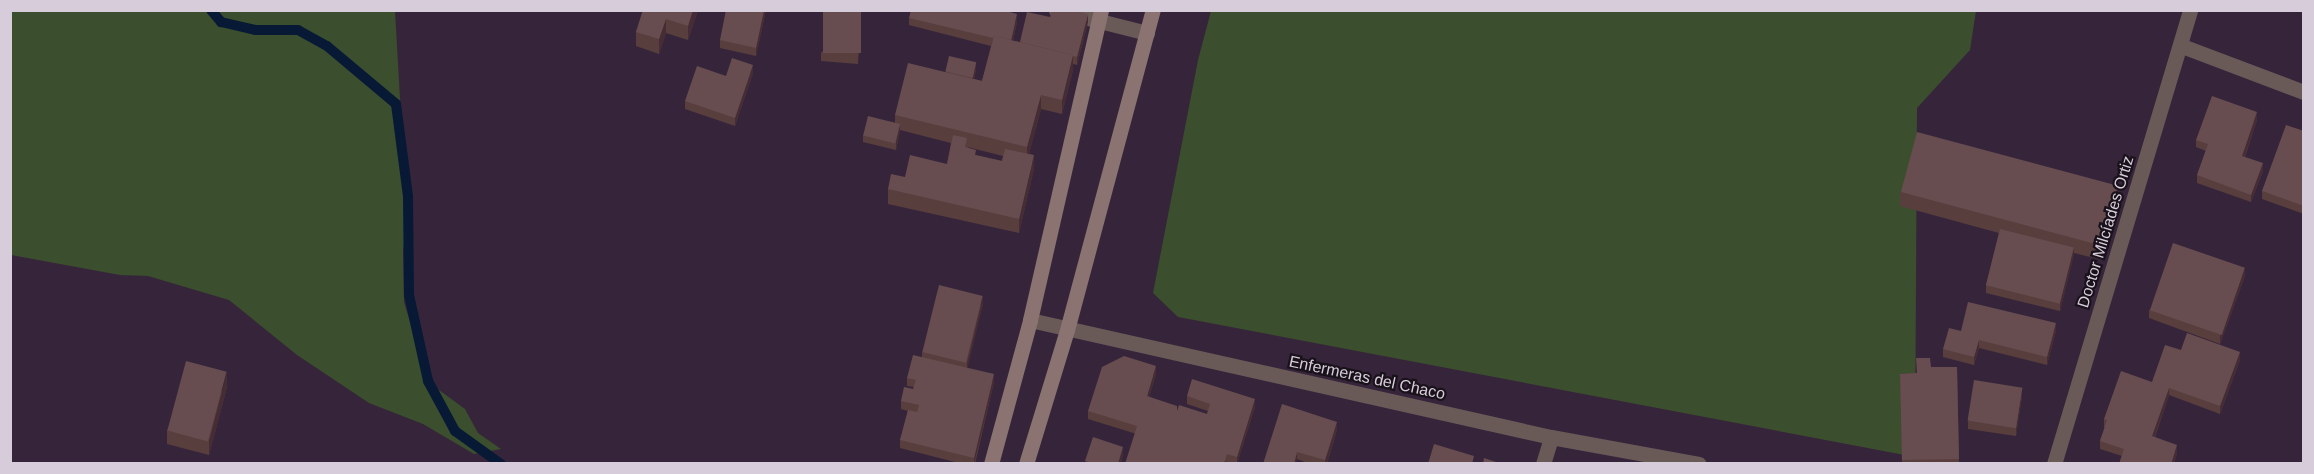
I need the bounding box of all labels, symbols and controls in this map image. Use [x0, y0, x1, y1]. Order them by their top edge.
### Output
street label: Doctor Milcíades Ortiz [2074, 154, 2138, 310]
street label: Enfermeras del Chaco [1287, 352, 1447, 404]

